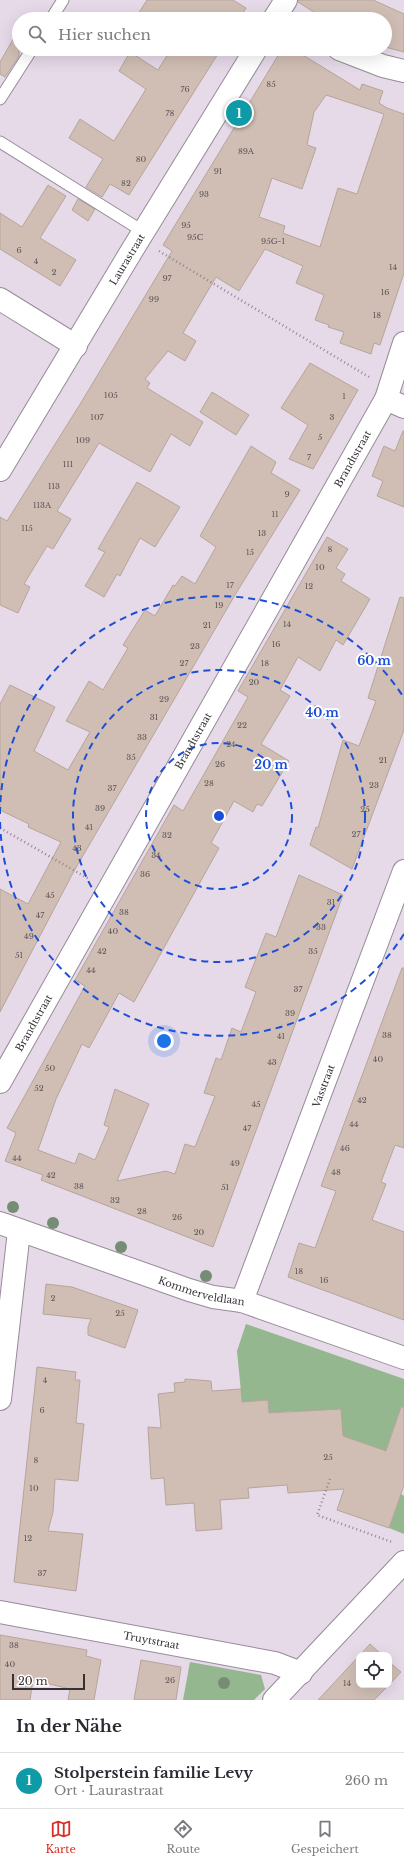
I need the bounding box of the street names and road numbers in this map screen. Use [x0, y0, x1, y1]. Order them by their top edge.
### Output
street label: Laurastraat [107, 231, 148, 288]
street label: Brandtstraat [331, 428, 374, 490]
street label: Brandtstraat [172, 710, 215, 772]
street label: Brandtstraat [13, 992, 55, 1054]
street label: Vasstraat [309, 1062, 338, 1110]
street label: Kommerveldlaan [157, 1274, 246, 1308]
street label: Truytstraat [122, 1629, 181, 1652]

